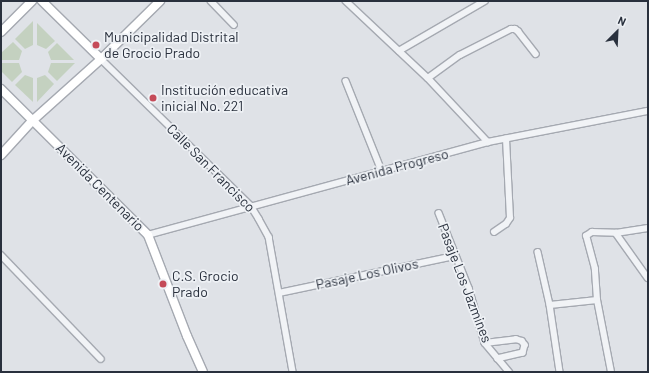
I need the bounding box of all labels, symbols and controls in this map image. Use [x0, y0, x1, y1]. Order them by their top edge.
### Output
north arrow [597, 12, 637, 52]
text: N [616, 13, 628, 28]
place label: Municipalidad Distrital de Grocio Prado [104, 29, 239, 62]
marker: Municipalidad Distrital de Grocio Prado [91, 40, 101, 50]
place label: Institución educativa inicial No. 221 [161, 82, 288, 114]
marker: Institución educativa inicial No. 221 [148, 93, 158, 103]
street label: Calle San Francisco [163, 120, 259, 216]
street label: Avenida Centenario [53, 140, 147, 234]
street label: Avenida Progreso [344, 145, 450, 189]
street label: Pasaje Los Jazmines [435, 221, 495, 345]
street label: Pasaje Los Olivos [314, 255, 420, 293]
place label: C.S. Grocio Prado [172, 268, 239, 300]
marker: C.S. Grocio Prado [157, 278, 169, 290]

